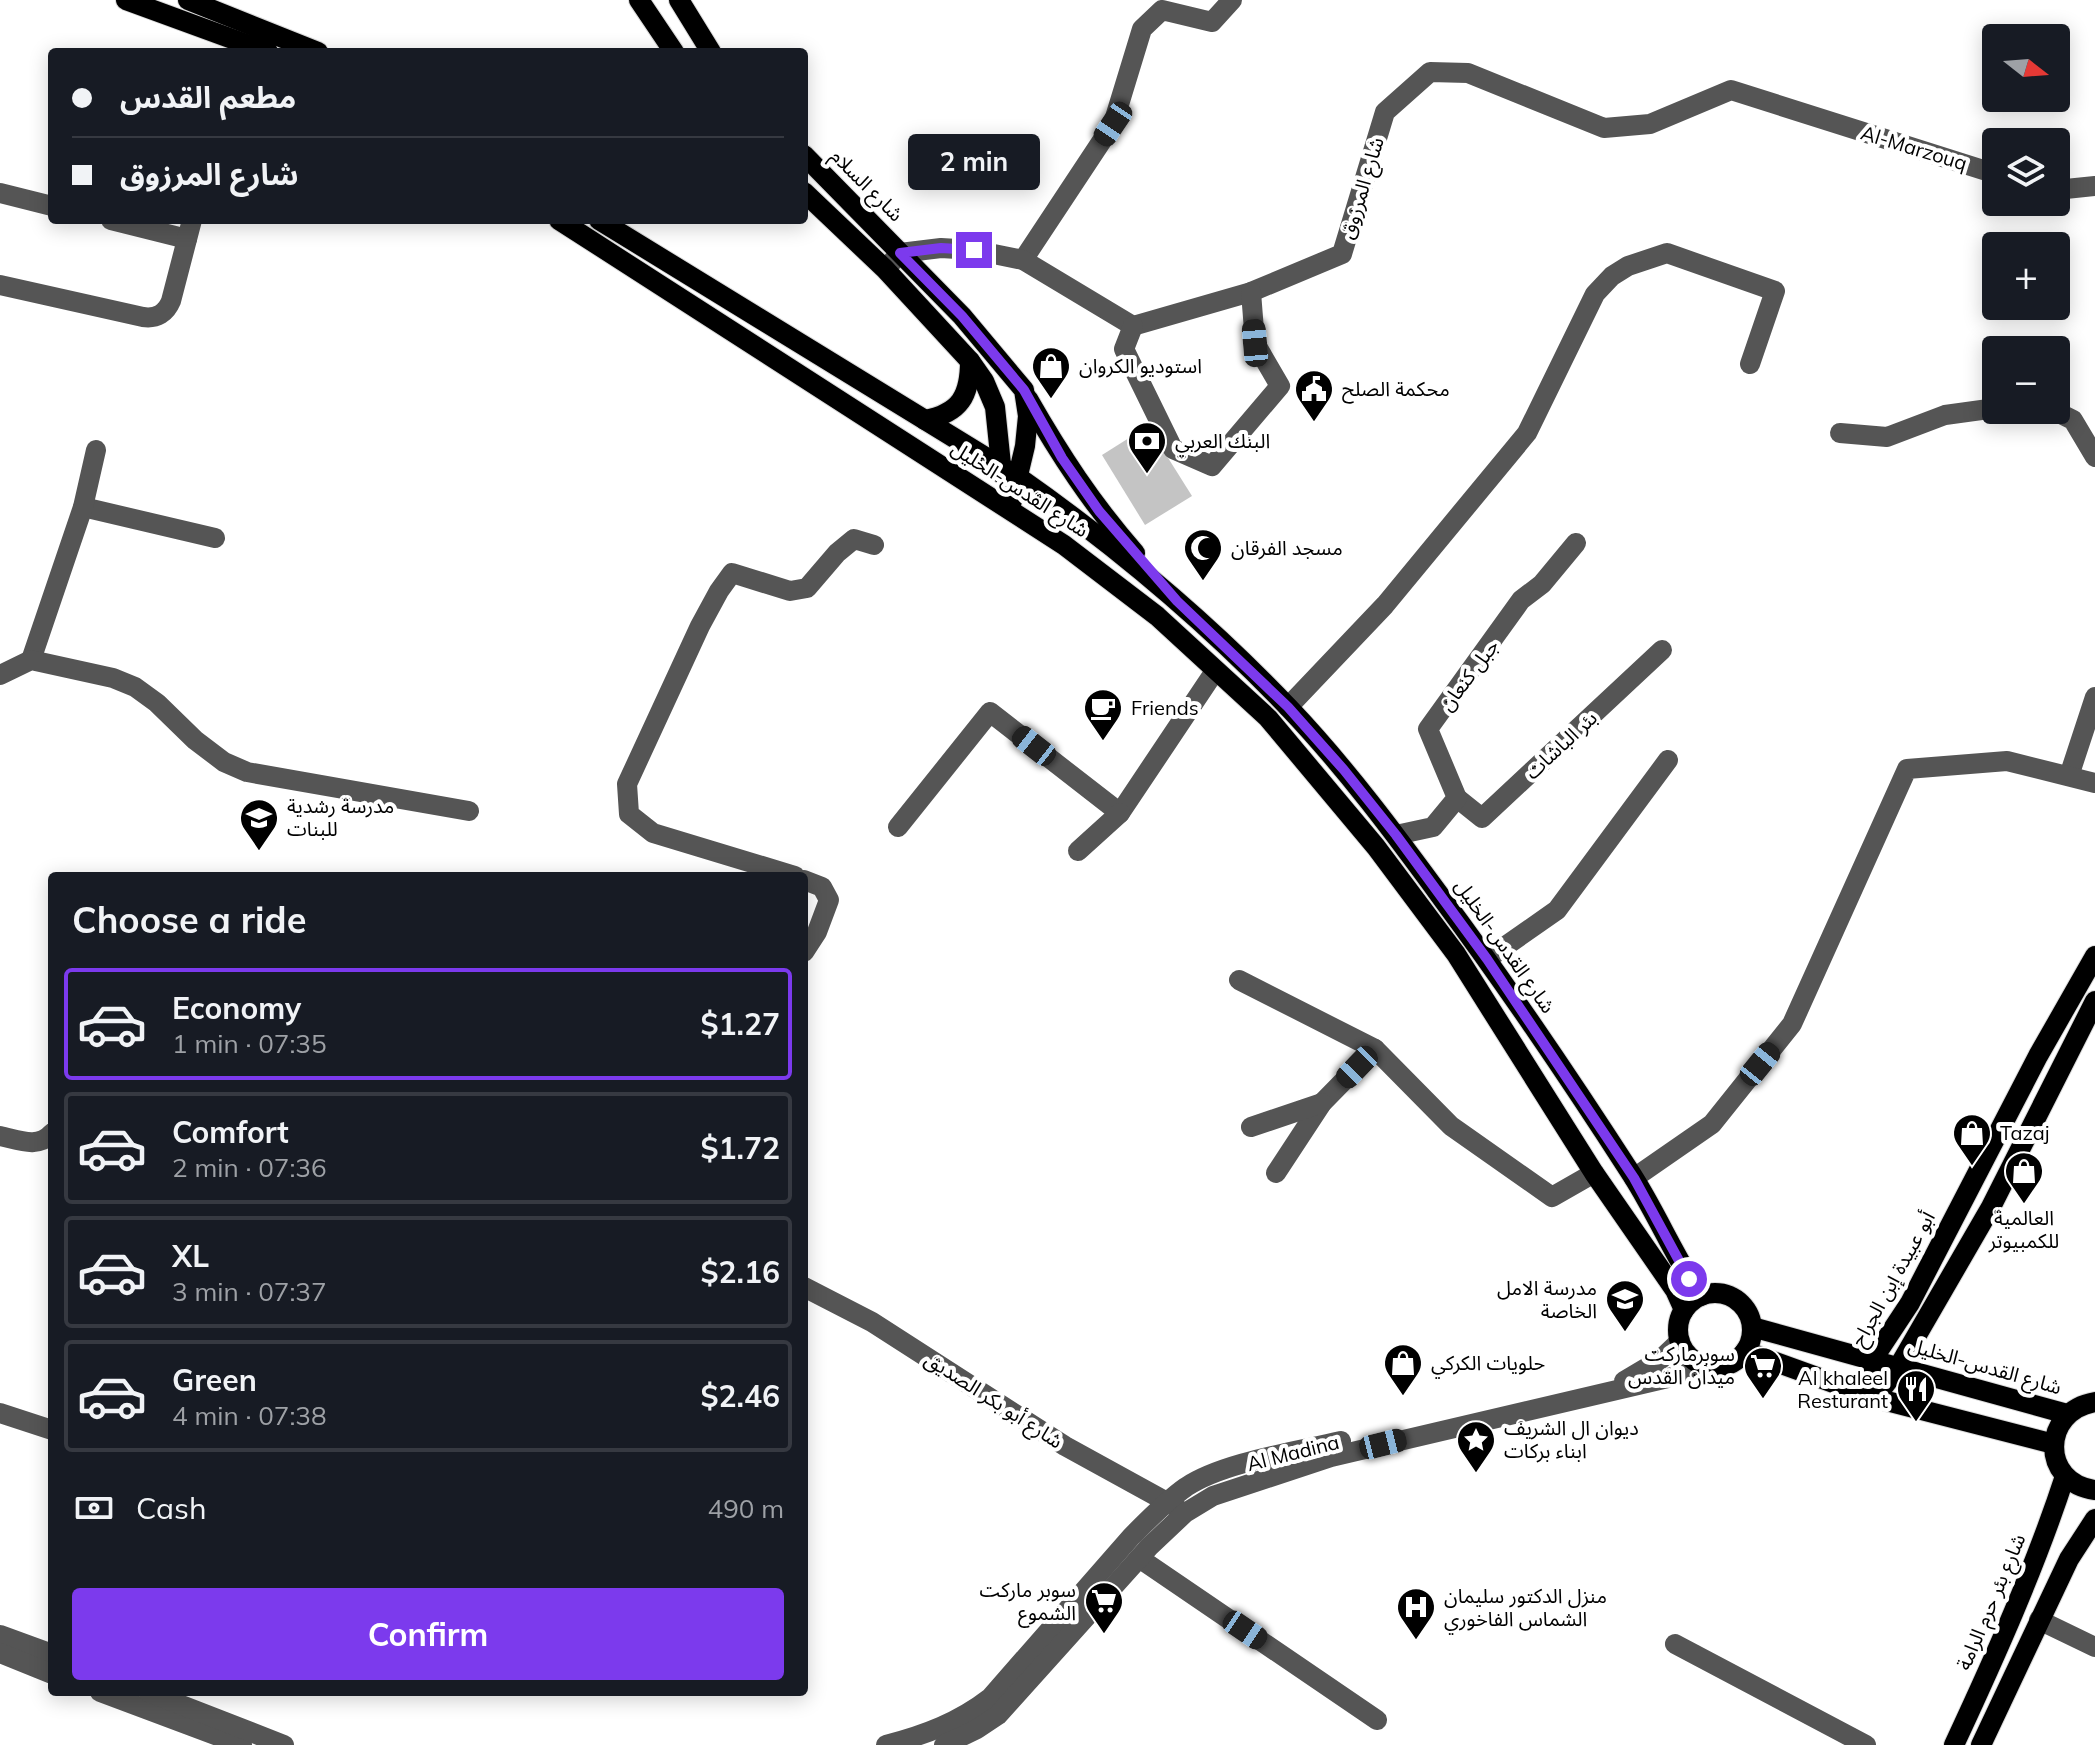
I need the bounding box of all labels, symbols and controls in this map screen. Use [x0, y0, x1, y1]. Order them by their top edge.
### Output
north arrow [1982, 24, 2070, 112]
map controls [1982, 24, 2070, 424]
text: مطعم القدس [120, 78, 296, 116]
car [1090, 97, 1136, 151]
street label: Al-Marzouq [1858, 120, 1970, 176]
button: layers [1982, 128, 2070, 216]
callout: 2 min [908, 134, 1040, 190]
street label: شارع المرزوق [1334, 134, 1392, 243]
street label: شارع السلام [824, 143, 909, 228]
text: 2 min [940, 145, 1008, 178]
text: شارع المرزوق [120, 155, 299, 193]
route end [956, 232, 992, 268]
button: + [1982, 232, 2070, 320]
car [1241, 318, 1269, 368]
button: − [1982, 336, 2070, 424]
shop icon: استوديو الكروان [1030, 345, 1072, 400]
place label: استوديو الكروان [1079, 353, 1202, 378]
public building icon: محكمة الصلح [1293, 368, 1335, 423]
place label: محكمة الصلح [1342, 376, 1450, 404]
bank icon: البنك العربي [1126, 420, 1168, 475]
place label: البنك العربي [1175, 428, 1270, 457]
street label: شارع القدس-الخليل [945, 435, 1093, 545]
mosque icon: مسجد الفرقان [1182, 527, 1224, 582]
place label: مسجد الفرقان [1231, 535, 1343, 560]
street label: جبل كنعان [1433, 634, 1504, 716]
cafe icon: Friends [1082, 687, 1124, 742]
place label: Friends [1131, 695, 1199, 720]
street label: بئر الباشات [1519, 705, 1602, 784]
car [1008, 722, 1060, 770]
place label: مدرسة رشدية للبنات [287, 793, 394, 841]
school or university icon: مدرسة رشدية للبنات [238, 797, 280, 852]
street label: شارع القدس-الخليل [1447, 874, 1561, 1019]
text: Choose a ride [72, 897, 306, 942]
icon: car [76, 988, 148, 1060]
text: Economy [172, 989, 301, 1027]
text: $1.27 [701, 1005, 780, 1043]
text: 1 min · 07:35 [172, 1027, 327, 1060]
car [1736, 1038, 1784, 1090]
car [1332, 1041, 1382, 1093]
icon: car [76, 1112, 148, 1184]
shop icon: Tazaj [1951, 1112, 1993, 1167]
text: Comfort [172, 1113, 289, 1151]
place label: Tazaj [2000, 1120, 2050, 1145]
text: $1.72 [701, 1129, 780, 1167]
shop icon: العالمية للكمبيوتر [2003, 1150, 2045, 1205]
text: 2 min · 07:36 [172, 1151, 327, 1184]
place label: العالمية للكمبيوتر [1988, 1205, 2059, 1253]
street label: أبو عبيدة إبن الجراح [1845, 1207, 1943, 1352]
icon: car [76, 1236, 148, 1308]
text: XL [172, 1237, 209, 1275]
text: $2.16 [701, 1253, 780, 1291]
route start [1671, 1261, 1707, 1297]
text: 3 min · 07:37 [172, 1275, 327, 1308]
place label: مدرسة الامل الخاصة [1497, 1275, 1597, 1323]
school or university icon: مدرسة الامل الخاصة [1604, 1278, 1646, 1333]
street label: شارع القدس-الخليل [1905, 1332, 2065, 1402]
place label: سوبرماركت ميدان القدس [1628, 1341, 1735, 1389]
shop icon: حلويات الكركي [1382, 1342, 1424, 1397]
supermarket icon: سوبرماركت ميدان القدس [1742, 1345, 1784, 1400]
street label: شارع أبو بكر الصديق [919, 1346, 1068, 1456]
place label: حلويات الكركي [1431, 1350, 1545, 1379]
icon: car [76, 1360, 148, 1432]
text: Green [172, 1361, 257, 1399]
place label: Al khaleel Resturant [1797, 1365, 1888, 1413]
restaurant icon: Al khaleel Resturant [1895, 1368, 1937, 1423]
text: $2.46 [701, 1377, 780, 1415]
text: 4 min · 07:38 [172, 1399, 327, 1432]
place label: ديوان ال الشريف ابناء بركات [1504, 1415, 1639, 1463]
place icon: ديوان ال الشريف ابناء بركات [1455, 1419, 1497, 1474]
car [1357, 1427, 1409, 1461]
street label: Al Madina [1244, 1429, 1342, 1476]
icon: cash [72, 1486, 116, 1530]
text: Cash [136, 1489, 207, 1527]
text: 490 m [708, 1492, 784, 1525]
street label: شارع بئر حرم الرامة [1951, 1530, 2033, 1675]
place label: سوبر ماركت الشموع [979, 1577, 1076, 1628]
supermarket icon: سوبر ماركت الشموع [1083, 1580, 1125, 1635]
place label: منزل الدكتور سليمان الشماس الفاخوري [1444, 1583, 1607, 1635]
hospital icon: منزل الدكتور سليمان الشماس الفاخوري [1395, 1586, 1437, 1641]
button: Confirm [72, 1588, 784, 1680]
car [1218, 1607, 1272, 1653]

